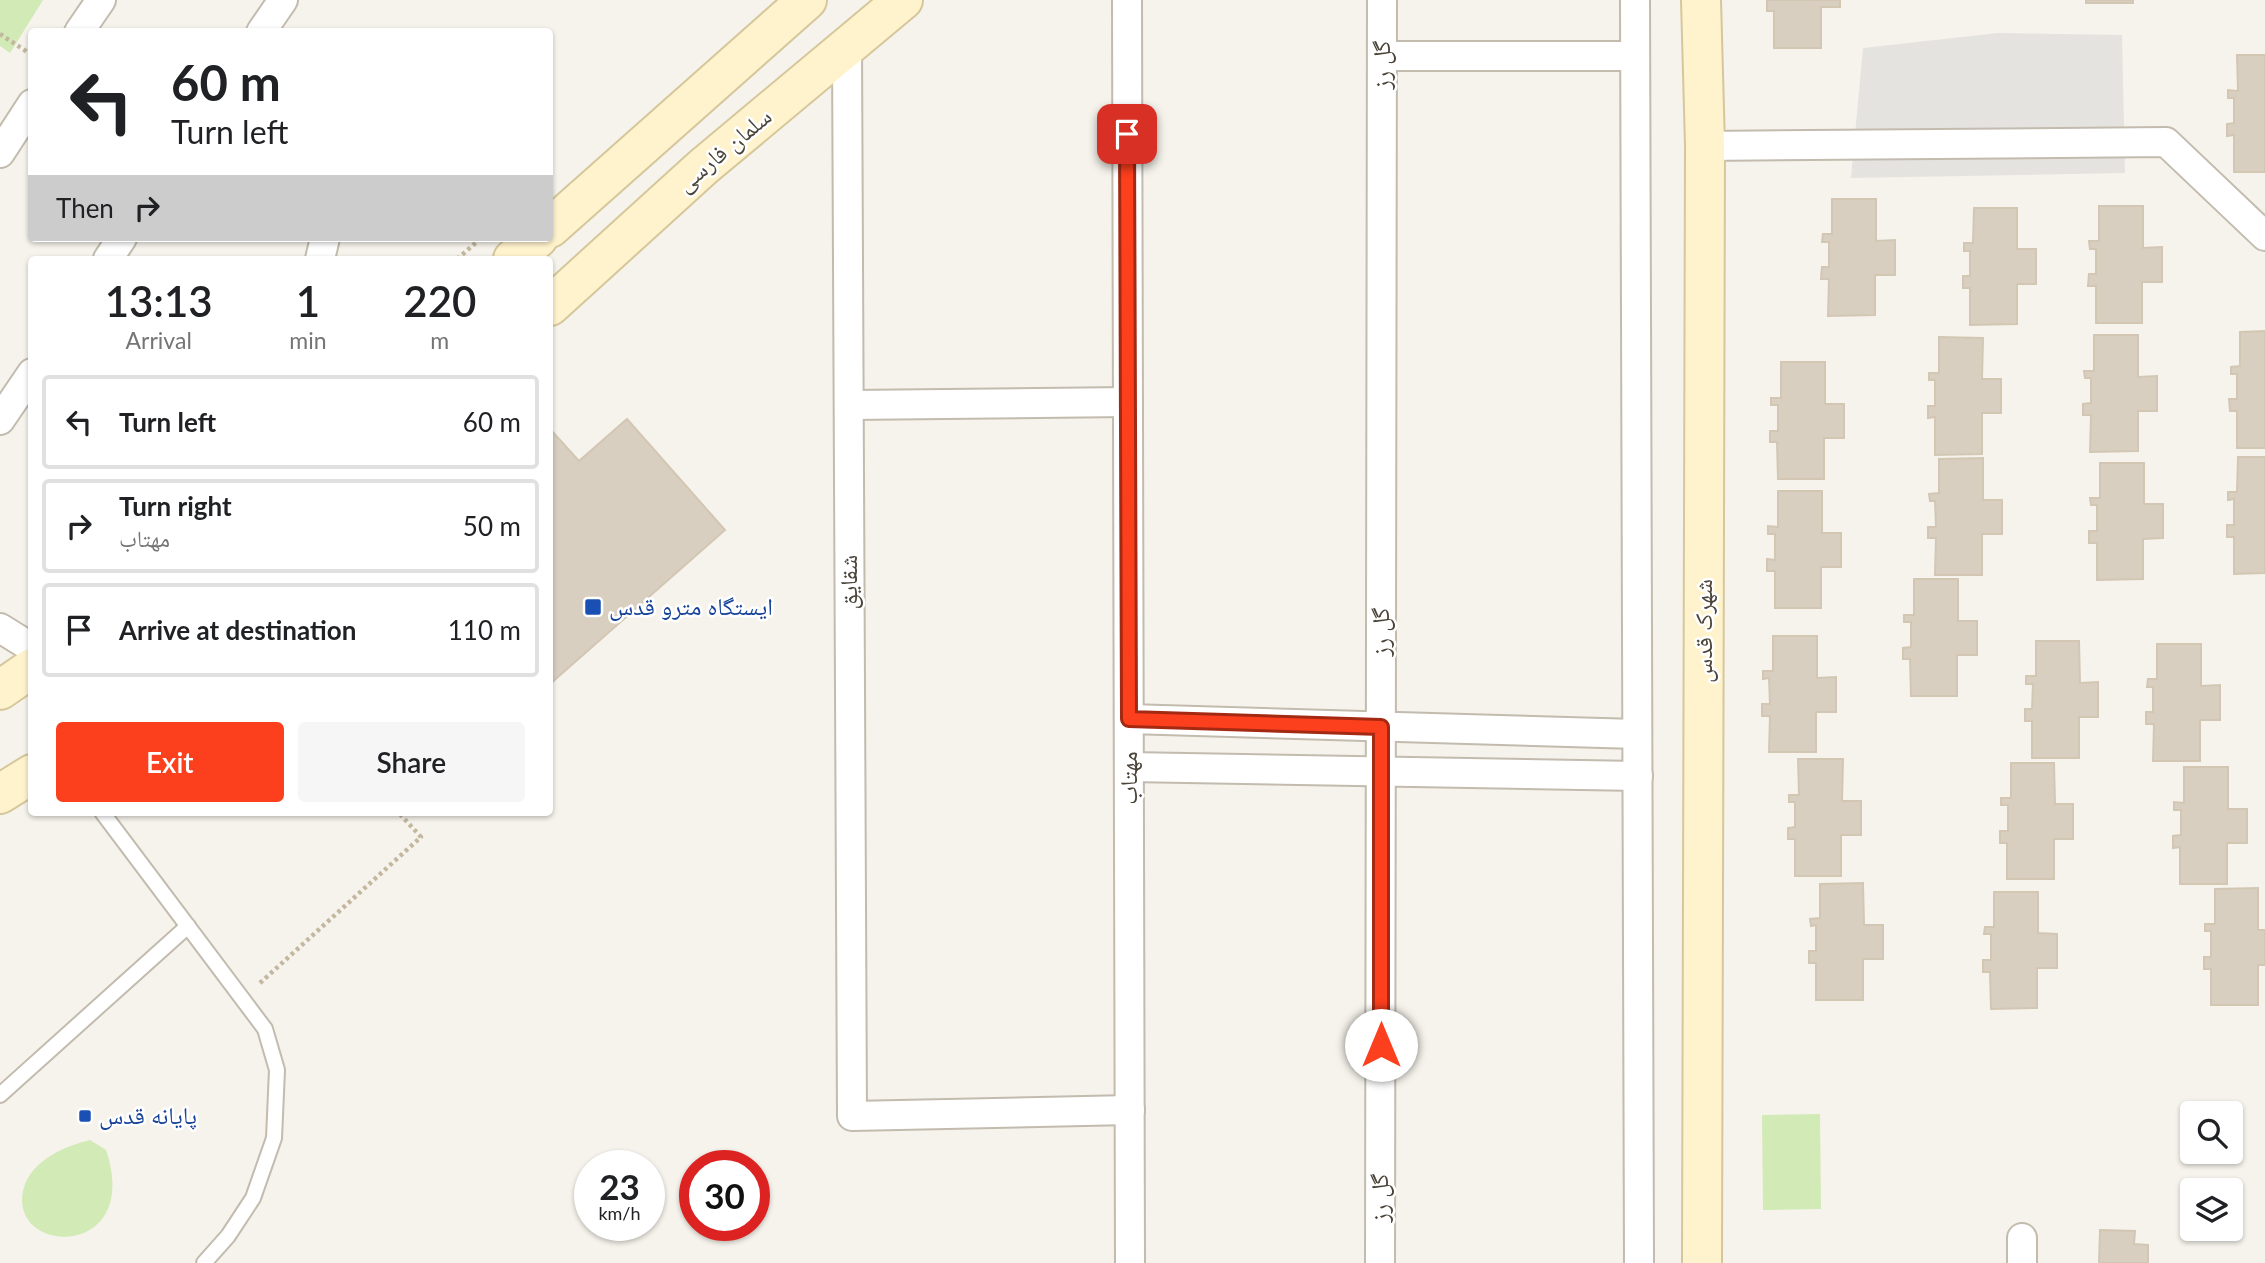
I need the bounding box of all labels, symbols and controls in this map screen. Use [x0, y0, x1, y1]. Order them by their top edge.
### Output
street label: گل رز [1366, 41, 1396, 90]
text: 60 m [171, 53, 281, 111]
icon: left [56, 56, 147, 147]
street label: سلمان فارسی [669, 101, 777, 198]
pin [1097, 104, 1157, 164]
text: Turn left [171, 112, 288, 151]
icon: arrive [1108, 115, 1146, 153]
icon: right [128, 189, 166, 227]
text: Then [56, 192, 114, 224]
text: 13:13 [105, 276, 213, 326]
text: 1 [296, 276, 320, 326]
text: 220 [403, 276, 476, 326]
text: Arrival [126, 326, 192, 354]
text: min [289, 326, 327, 354]
text: m [430, 326, 449, 354]
icon: left [60, 403, 98, 441]
text: Turn left [119, 406, 216, 438]
text: 60 m [463, 406, 521, 438]
text: Turn right [119, 490, 232, 522]
icon: right [60, 507, 98, 545]
text: 50 m [463, 510, 521, 542]
text: مهتاب [119, 524, 170, 552]
street label: شقايق [833, 555, 863, 609]
street label: شهرک قدس [1688, 579, 1718, 683]
place label: ایستگاه مترو قدس [609, 591, 773, 621]
marker: ایستگاه مترو قدس [583, 597, 603, 617]
street label: گل رز [1365, 608, 1395, 657]
icon: arrive [60, 611, 98, 649]
text: Arrive at destination [119, 614, 356, 646]
text: 110 m [448, 614, 521, 646]
button: Exit [56, 722, 284, 802]
button: Share [298, 722, 525, 802]
street label: مهتاب [1113, 751, 1143, 805]
position arrow [1344, 1008, 1418, 1082]
place label: پایانه قدس [99, 1100, 197, 1130]
map controls [2180, 1101, 2243, 1241]
button: search [2180, 1101, 2243, 1164]
marker: پایانه قدس [77, 1108, 93, 1124]
speed limit sign: 30 [679, 1150, 770, 1241]
text: 23 [599, 1165, 640, 1207]
street label: گل رز [1364, 1174, 1394, 1223]
button: layers [2180, 1178, 2243, 1241]
text: km/h [598, 1202, 641, 1224]

